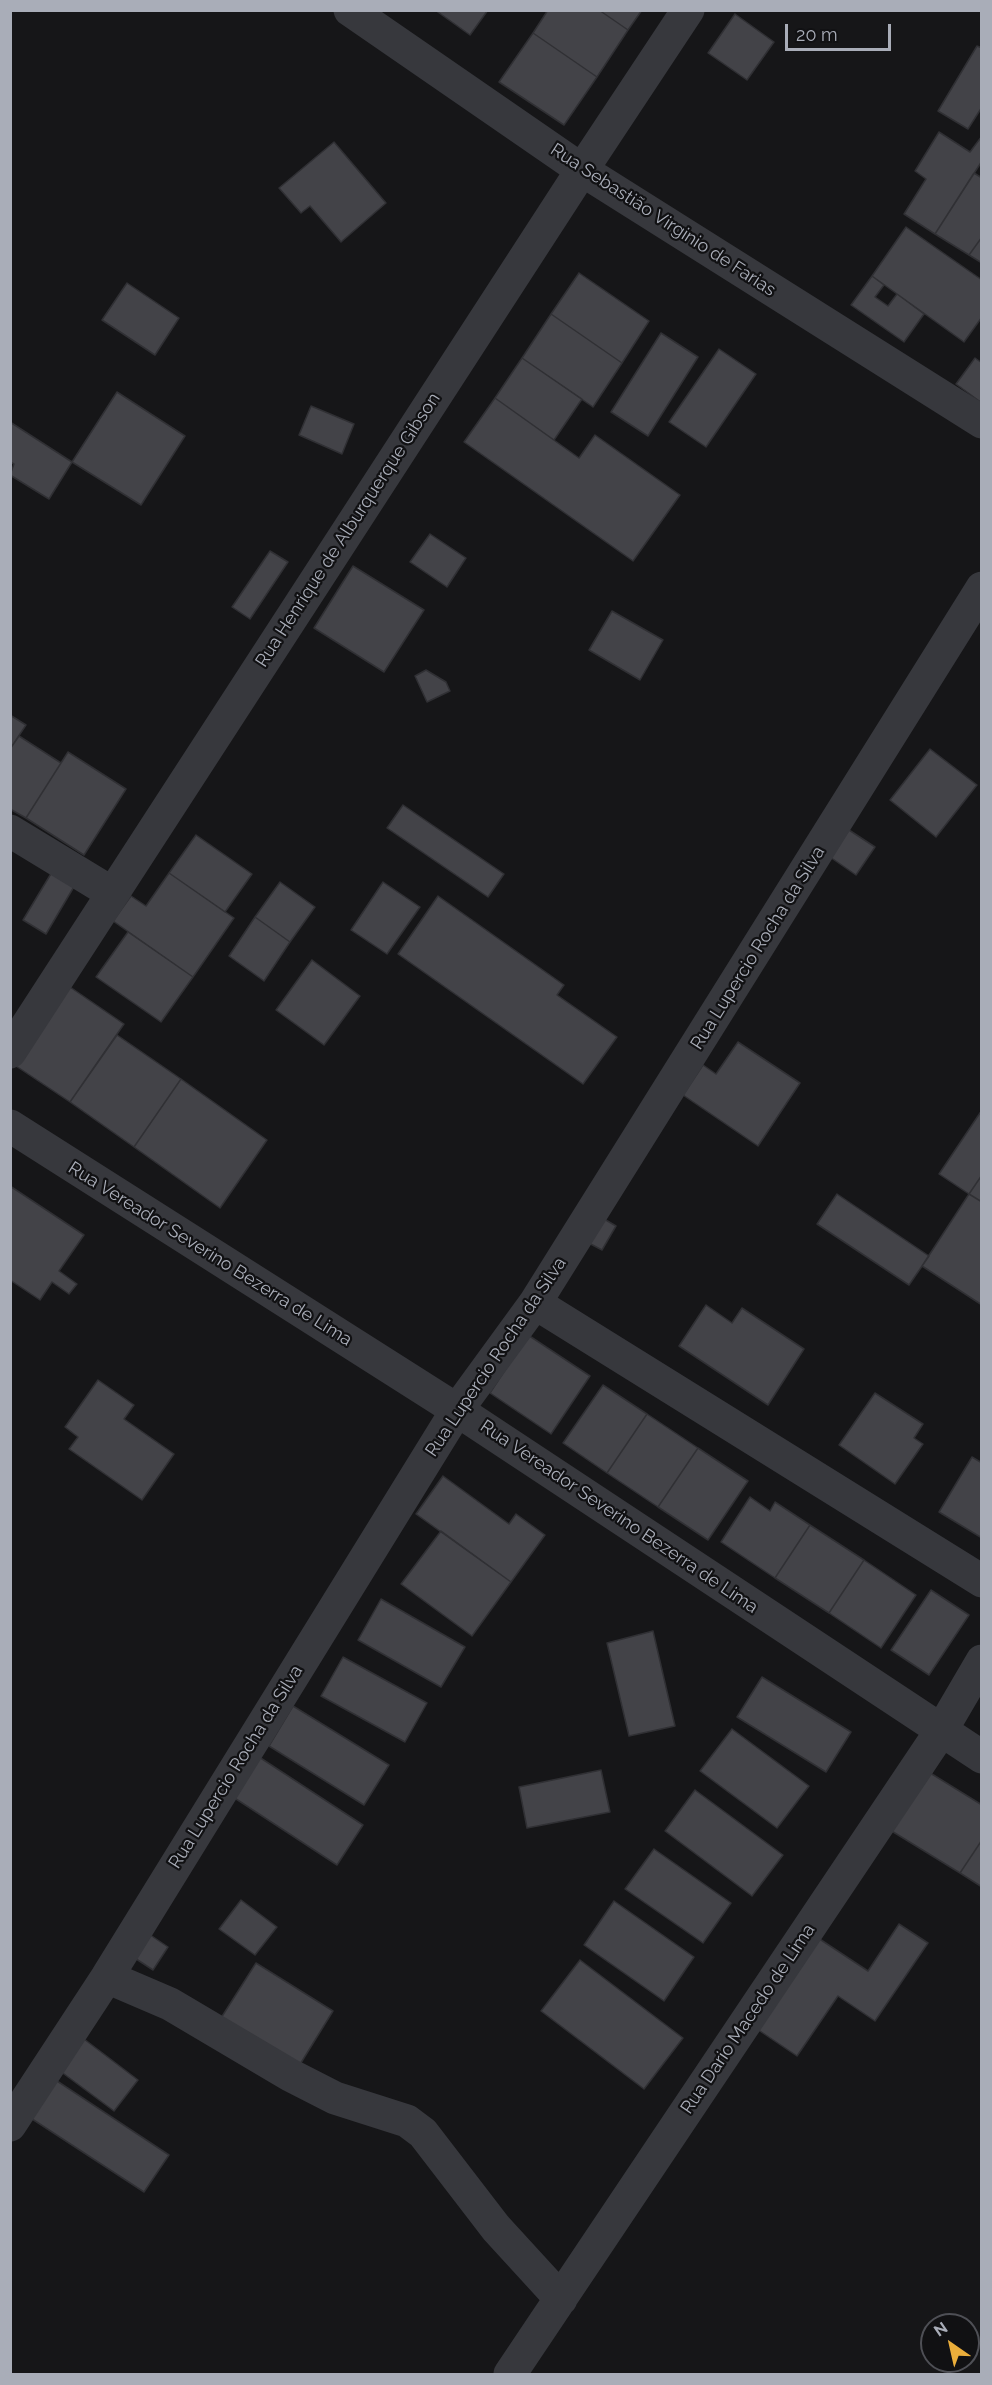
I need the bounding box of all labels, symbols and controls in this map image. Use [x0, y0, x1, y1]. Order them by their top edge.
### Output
scale bar [788, 12, 894, 50]
text: 20 m [796, 24, 838, 45]
street label: Rua Sebastião Virginio de Farias [546, 139, 780, 301]
street label: Rua Henrique de Alburquerque Gibson [251, 389, 445, 671]
street label: Rua Lupercio Rocha da Silva [686, 842, 830, 1054]
street label: Rua Vereador Severino Bezerra de Lima [64, 1157, 356, 1351]
street label: Rua Lupercio Rocha da Silva [421, 1253, 571, 1461]
street label: Rua Vereador Severino Bezerra de Lima [476, 1416, 762, 1618]
street label: Rua Lupercio Rocha da Silva [164, 1661, 308, 1873]
street label: Rua Dario Macedo de Lima [676, 1920, 820, 2118]
north arrow [920, 2313, 980, 2373]
text: N [930, 2318, 951, 2341]

